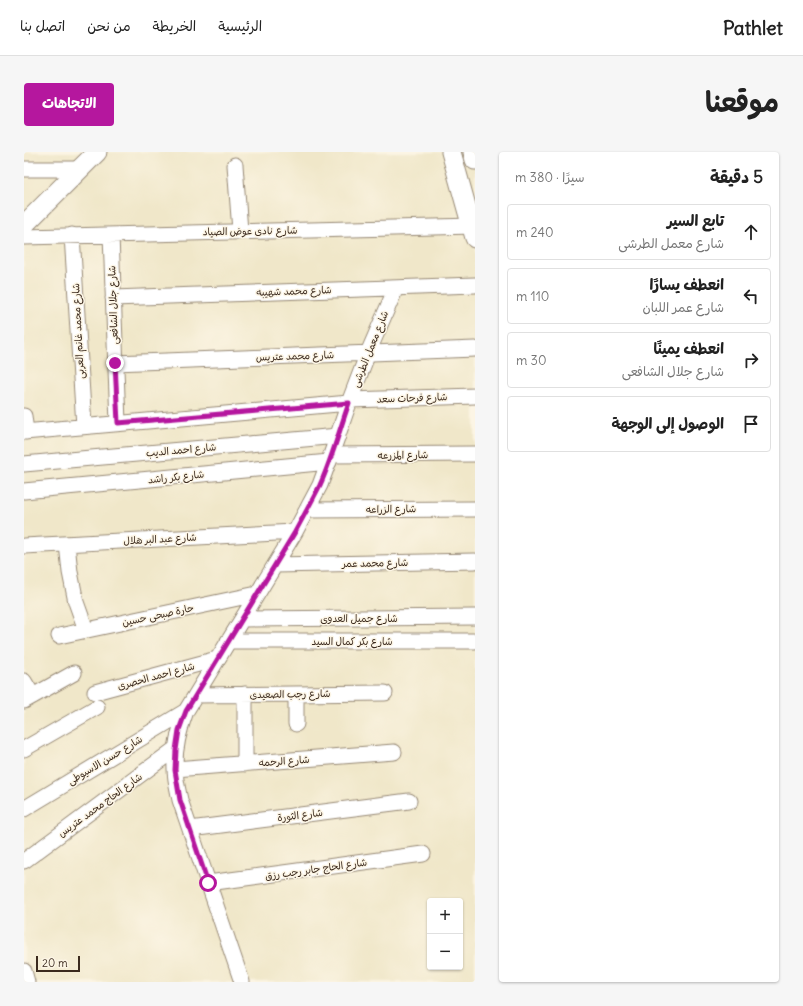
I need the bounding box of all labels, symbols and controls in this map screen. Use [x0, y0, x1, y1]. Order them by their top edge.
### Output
text: Pathlet [723, 16, 783, 40]
text: اتصل بنا [20, 17, 65, 35]
text: من نحن [87, 17, 131, 35]
text: الخريطة [153, 17, 196, 35]
text: الرئيسية [218, 17, 262, 35]
button: الاتجاهات [24, 83, 114, 126]
text: موقعنا [705, 84, 779, 120]
text: 5 دقيقة [710, 166, 763, 188]
text: سيرًا · 380 m [515, 169, 585, 186]
text: تابع السير [667, 211, 724, 230]
icon: ahead [740, 221, 762, 243]
street label: شارع نادى عوض الصياد [203, 224, 298, 239]
text: 240 m [516, 224, 554, 241]
text: شارع معمل الطرشى [618, 235, 724, 252]
street label: شارع جلال الشافعى [105, 265, 122, 345]
text: انعطف يسارًا [650, 275, 724, 294]
street label: شارع محمد غانم العربى [69, 282, 88, 379]
street label: شارع محمد شهيبه [256, 283, 332, 300]
icon: left [740, 285, 762, 307]
text: 110 m [516, 288, 549, 305]
text: شارع عمر اللبان [643, 299, 724, 316]
street label: شارع معمل الطرشى [349, 309, 392, 390]
text: انعطف يمينًا [653, 339, 724, 358]
street label: شارع محمد عتريس [256, 348, 335, 365]
icon: right [740, 349, 762, 371]
text: 30 m [516, 352, 546, 369]
route end [106, 354, 124, 372]
text: شارع جلال الشافعى [622, 363, 724, 380]
street label: شارع فرحات سعد [376, 390, 448, 407]
icon: arrive [740, 413, 762, 435]
text: الوصول إلى الوجهة [611, 414, 724, 433]
street label: شارع احمد الديب [145, 440, 217, 461]
street label: شارع المزرعه [378, 448, 429, 463]
street label: شارع بكر راشد [147, 468, 205, 487]
street label: شارع الزراعه [366, 502, 417, 517]
street label: شارع عبد البر هلال [123, 531, 197, 548]
street label: شارع محمد عمر [341, 556, 409, 571]
street label: حارة صبحى حسين [121, 601, 195, 630]
street label: شارع جميل العدوى [320, 612, 398, 626]
street label: شارع بكر كمال السيد [312, 635, 393, 649]
street label: شارع احمد الحصرى [116, 659, 197, 694]
street label: شارع رجب الصعيدى [250, 687, 331, 702]
street label: شارع حسن الاسيوطى [65, 732, 146, 788]
street label: شارع الرحمه [258, 753, 310, 770]
street label: شارع الحاج محمد عتريس [55, 770, 146, 841]
street label: شارع الثورة [276, 806, 324, 825]
street label: شارع الحاج جابر رجب رزق [264, 855, 368, 884]
route start [199, 874, 217, 892]
map controls [427, 898, 463, 970]
button: + [427, 898, 463, 934]
button: − [427, 934, 463, 970]
scale bar [36, 954, 80, 973]
text: 20 m [42, 956, 68, 970]

